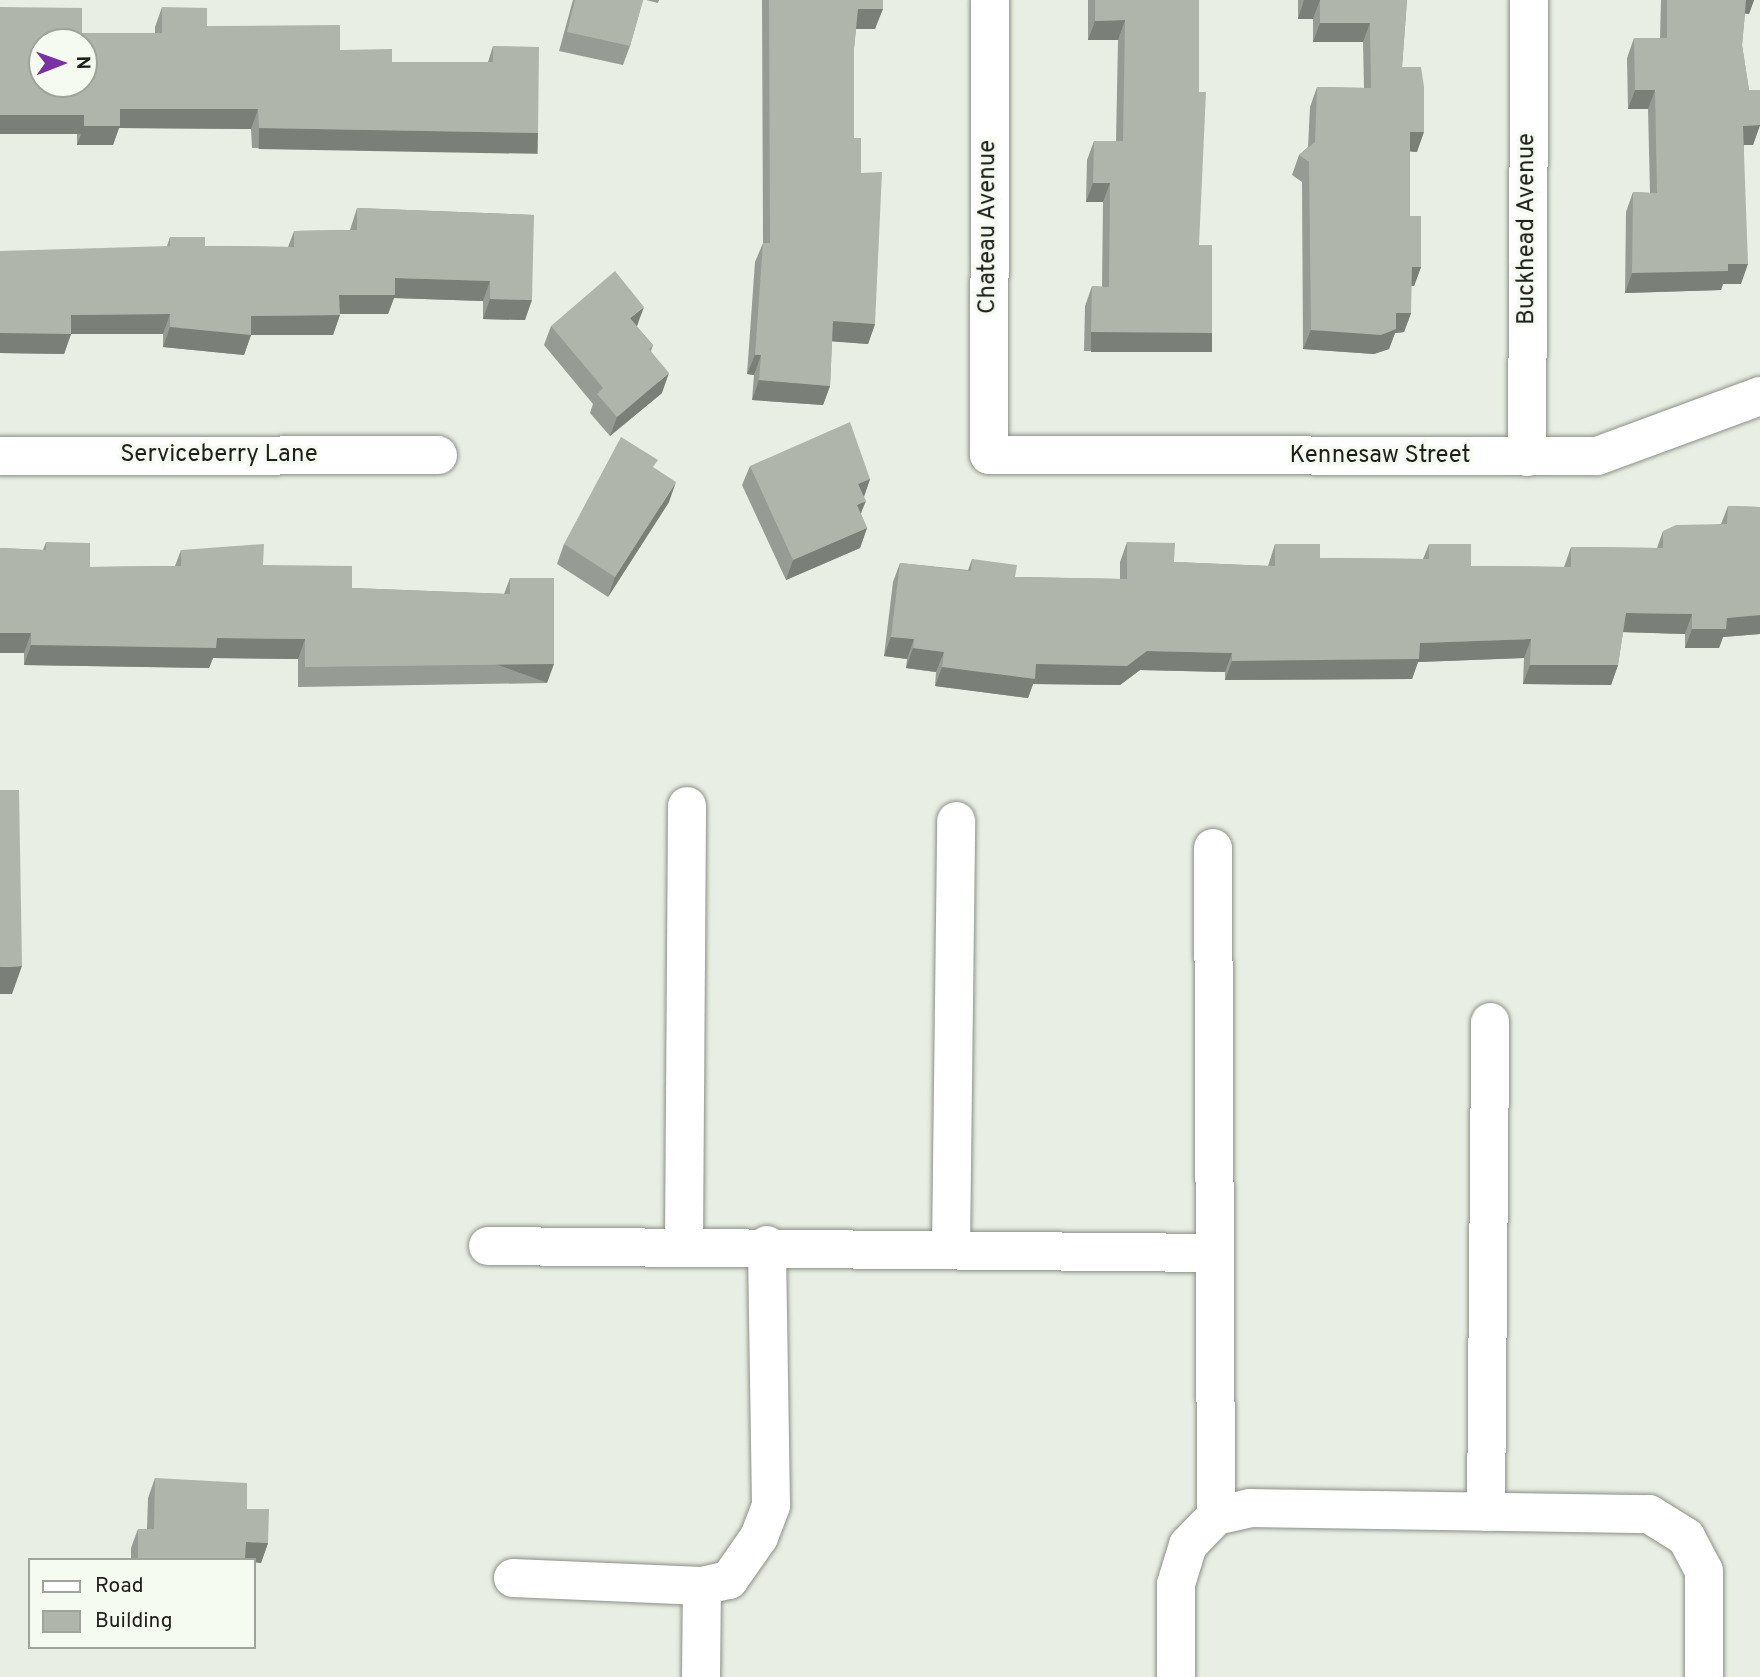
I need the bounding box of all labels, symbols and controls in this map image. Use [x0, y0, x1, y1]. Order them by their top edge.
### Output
north arrow [28, 28, 98, 98]
text: N [70, 56, 94, 70]
street label: Buckhead Avenue [1514, 133, 1542, 325]
street label: Chateau Avenue [975, 139, 1003, 315]
street label: Serviceberry Lane [120, 442, 318, 470]
street label: Kennesaw Street [1289, 443, 1471, 471]
legend [28, 1558, 256, 1649]
text: Road [95, 1573, 144, 1600]
text: Building [95, 1608, 173, 1635]

